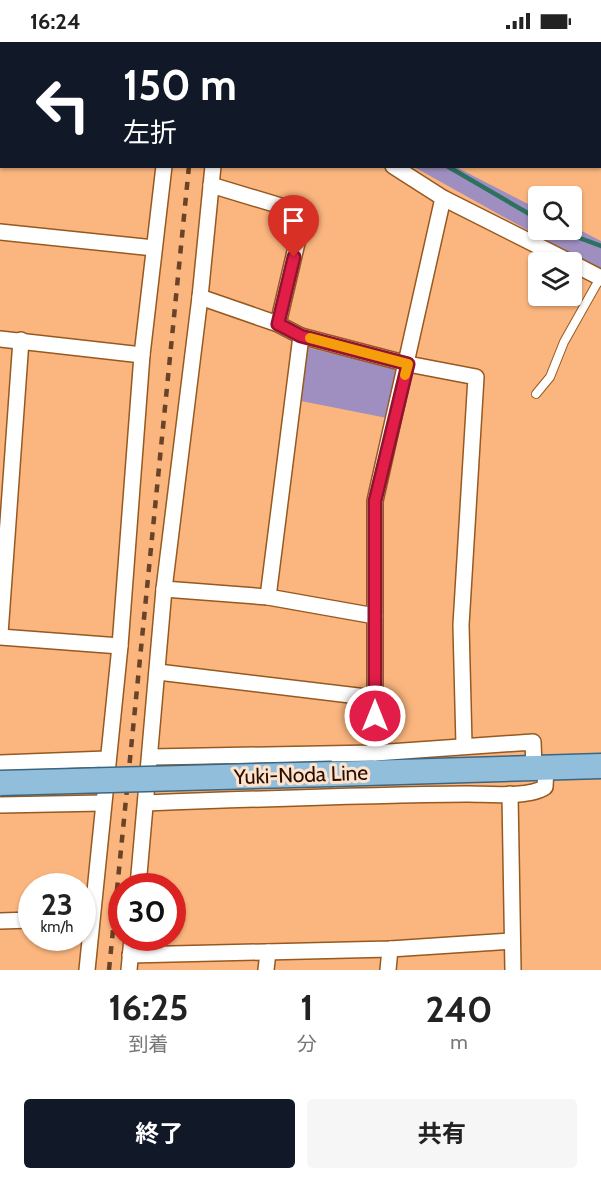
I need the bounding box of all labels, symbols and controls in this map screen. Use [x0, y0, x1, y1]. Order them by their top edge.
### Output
text: 16:24 [30, 8, 81, 35]
text: 150 m [123, 59, 237, 111]
icon: left [24, 66, 102, 144]
text: 左折 [123, 116, 177, 149]
map controls [528, 186, 582, 306]
button: search [528, 186, 582, 240]
pin [268, 195, 319, 257]
icon: arrive [277, 204, 310, 237]
button: layers [528, 252, 582, 306]
position arrow [343, 684, 407, 748]
street label: Yuki-Noda Line [232, 760, 369, 789]
speed limit sign: 30 [108, 873, 186, 951]
text: 23 [41, 886, 73, 923]
text: km/h [41, 918, 73, 936]
text: 16:25 [109, 985, 188, 1029]
text: 1 [300, 985, 314, 1029]
text: 240 [426, 987, 492, 1031]
text: m [450, 1030, 468, 1054]
text: 到着 [129, 1032, 169, 1056]
text: 分 [297, 1032, 317, 1056]
button: 終了 [24, 1099, 295, 1168]
button: 共有 [307, 1099, 577, 1168]

